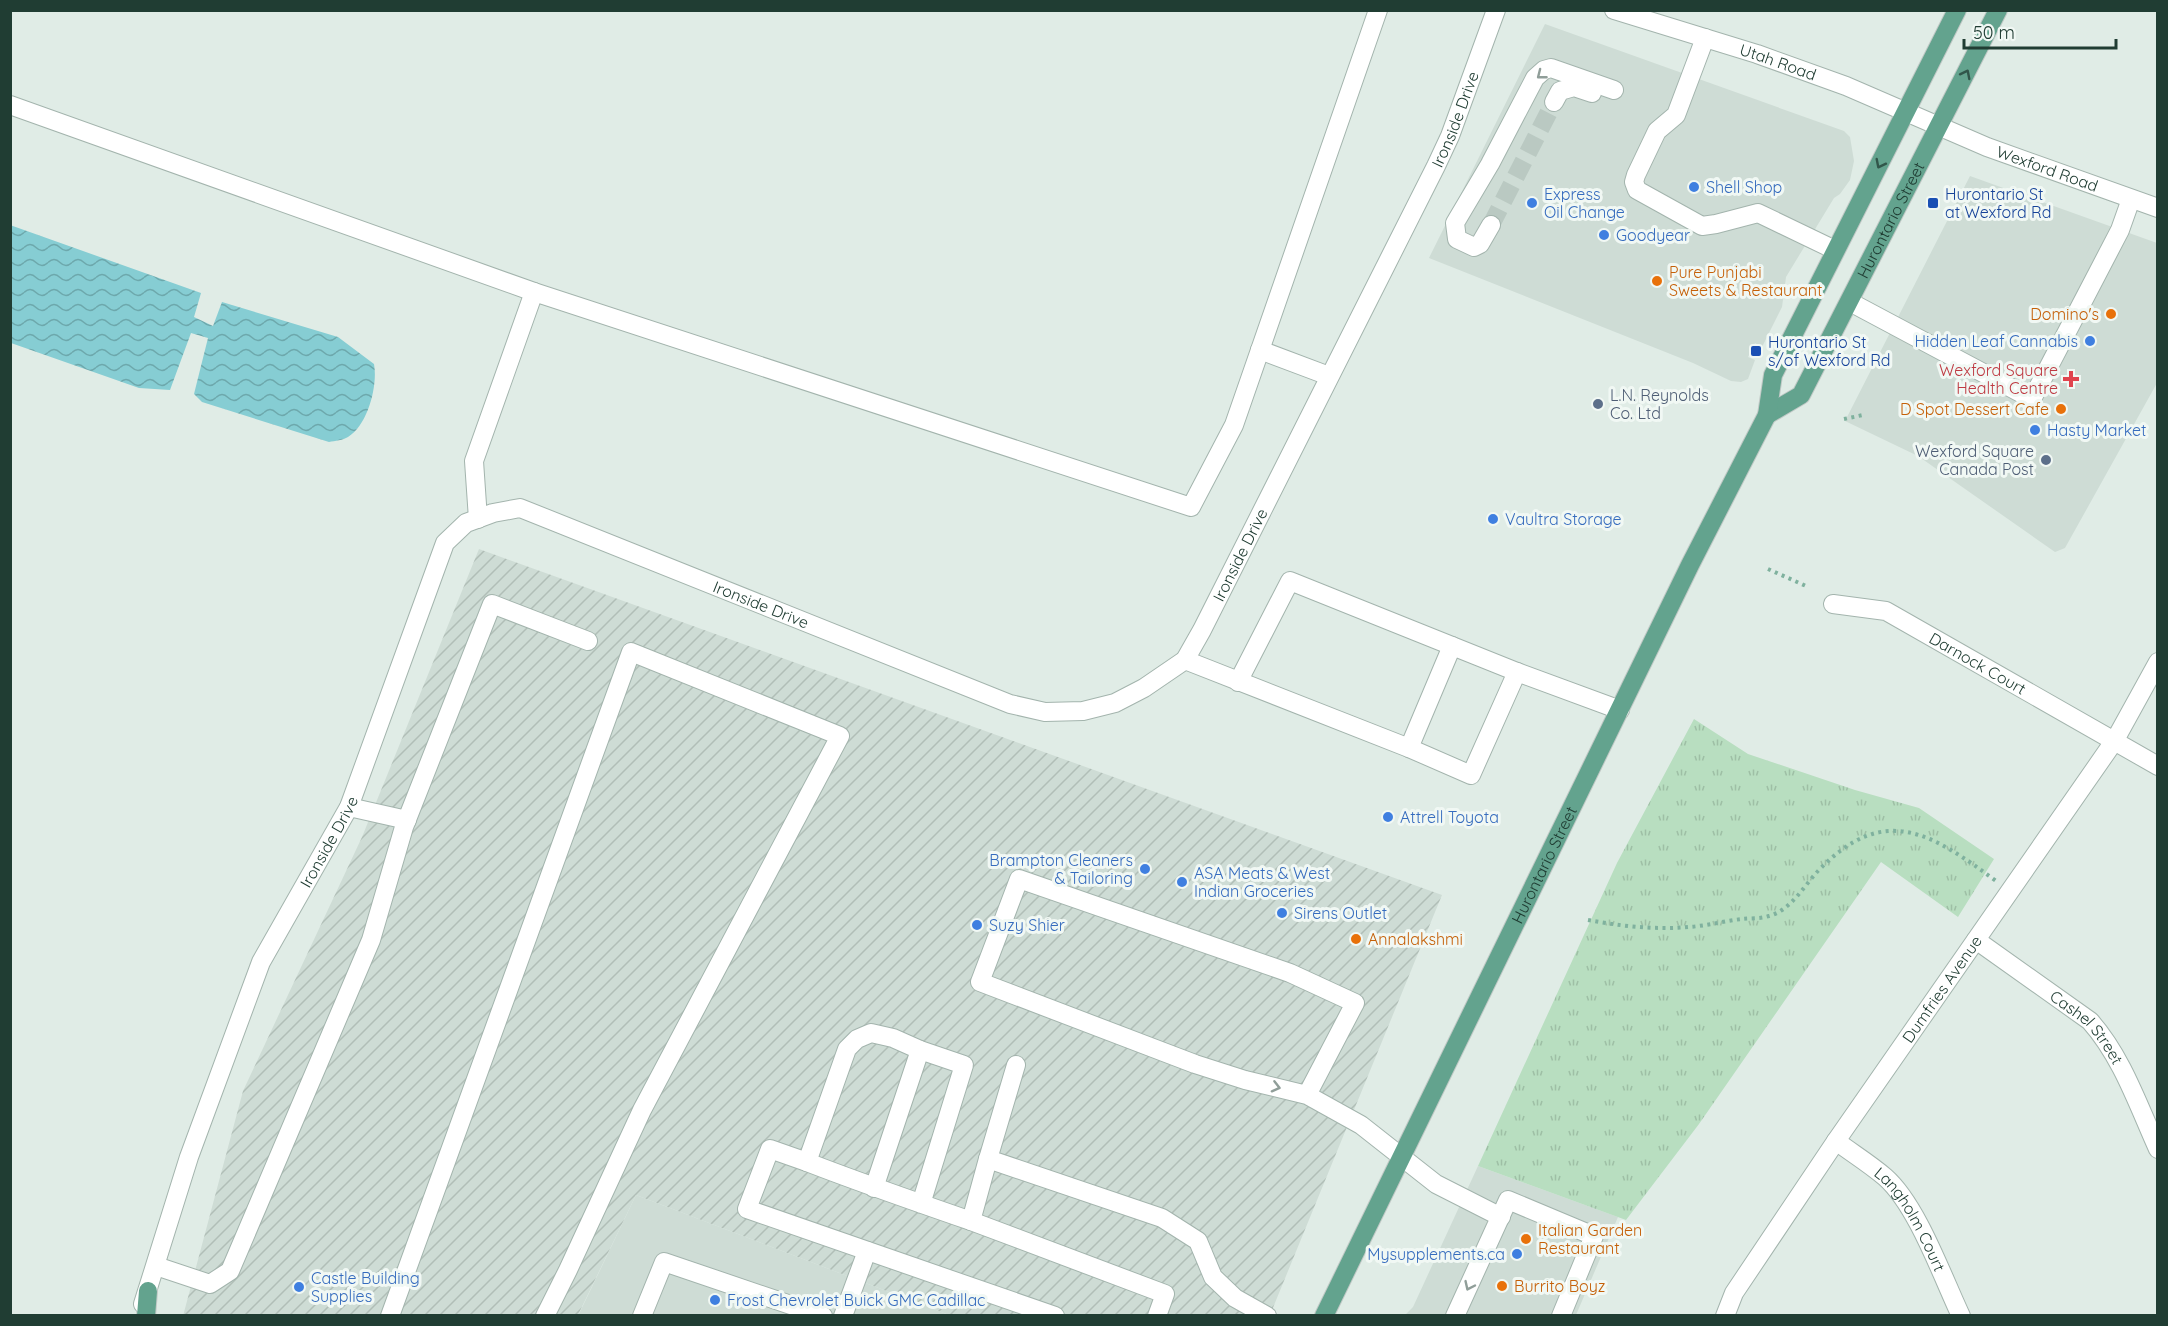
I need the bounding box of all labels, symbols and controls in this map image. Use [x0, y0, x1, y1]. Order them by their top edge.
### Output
scale bar [1964, 12, 2116, 50]
text: 50 m [1973, 21, 2015, 44]
street label: Utah Road [1737, 39, 1819, 84]
one-way arrow [1537, 68, 1548, 79]
street label: Ironside Drive [1427, 69, 1483, 170]
one-way arrow [1959, 70, 1970, 80]
street label: Wexford Road [1994, 141, 2101, 196]
one-way arrow [1875, 158, 1887, 169]
street label: Hurontario Street [1852, 159, 1929, 282]
place label: Shell Shop [1706, 177, 1782, 197]
marker: Shell Shop [1687, 180, 1701, 194]
place label: Express Oil Change [1544, 184, 1625, 222]
place label: Hurontario St at Wexford Rd [1945, 184, 2051, 222]
marker: Express Oil Change [1525, 196, 1539, 210]
marker: Hurontario St at Wexford Rd [1926, 196, 1940, 210]
place label: Goodyear [1616, 225, 1690, 245]
marker: Goodyear [1597, 228, 1611, 242]
place label: Pure Punjabi Sweets & Restaurant [1669, 262, 1823, 300]
marker: Pure Punjabi Sweets & Restaurant [1650, 274, 1664, 288]
place label: Domino's [2030, 304, 2099, 324]
marker: Domino's [2104, 307, 2118, 321]
place label: Hidden Leaf Cannabis [1915, 331, 2078, 351]
place label: Hurontario St s/of Wexford Rd [1768, 332, 1891, 370]
marker: Hidden Leaf Cannabis [2083, 334, 2097, 348]
marker: Hurontario St s/of Wexford Rd [1749, 344, 1763, 358]
place label: Wexford Square Health Centre [1939, 360, 2058, 398]
marker: Wexford Square Health Centre [2062, 370, 2080, 388]
place label: L.N. Reynolds Co. Ltd [1610, 385, 1709, 423]
marker: L.N. Reynolds Co. Ltd [1591, 397, 1605, 411]
place label: D Spot Dessert Cafe [1900, 399, 2049, 419]
marker: D Spot Dessert Cafe [2054, 402, 2068, 416]
place label: Hasty Market [2047, 420, 2146, 440]
marker: Hasty Market [2028, 423, 2042, 437]
place label: Wexford Square Canada Post [1915, 441, 2034, 479]
marker: Wexford Square Canada Post [2039, 453, 2053, 467]
street label: Ironside Drive [1208, 505, 1272, 605]
place label: Vaultra Storage [1505, 509, 1622, 529]
marker: Vaultra Storage [1486, 512, 1500, 526]
street label: Ironside Drive [710, 576, 812, 633]
street label: Darnock Court [1926, 628, 2030, 699]
street label: Ironside Drive [295, 794, 362, 891]
street label: Hurontario Street [1507, 803, 1581, 927]
place label: Attrell Toyota [1400, 807, 1499, 827]
marker: Attrell Toyota [1381, 810, 1395, 824]
place label: Brampton Cleaners & Tailoring [989, 850, 1133, 888]
marker: Brampton Cleaners & Tailoring [1138, 862, 1152, 876]
place label: ASA Meats & West Indian Groceries [1194, 863, 1330, 901]
marker: ASA Meats & West Indian Groceries [1175, 875, 1189, 889]
place label: Sirens Outlet [1294, 903, 1387, 923]
marker: Sirens Outlet [1275, 906, 1289, 920]
place label: Suzy Shier [989, 915, 1065, 935]
marker: Suzy Shier [970, 918, 984, 932]
place label: Annalakshmi [1368, 929, 1463, 949]
street label: Dumfries Avenue [1898, 931, 1986, 1046]
marker: Annalakshmi [1349, 932, 1363, 946]
street label: Cashel Street [2046, 986, 2128, 1068]
one-way arrow [1270, 1080, 1280, 1093]
street label: Langholm Court [1871, 1162, 1950, 1274]
place label: Italian Garden Restaurant [1538, 1220, 1642, 1258]
marker: Italian Garden Restaurant [1519, 1232, 1533, 1246]
place label: Mysupplements.ca [1367, 1244, 1505, 1264]
marker: Mysupplements.ca [1510, 1247, 1524, 1261]
place label: Castle Building Supplies [311, 1268, 420, 1306]
place label: Burrito Boyz [1514, 1276, 1605, 1296]
one-way arrow [1464, 1279, 1476, 1290]
marker: Burrito Boyz [1495, 1279, 1509, 1293]
marker: Castle Building Supplies [292, 1280, 306, 1294]
place label: Frost Chevrolet Buick GMC Cadillac [727, 1290, 985, 1310]
marker: Frost Chevrolet Buick GMC Cadillac [708, 1293, 722, 1307]

